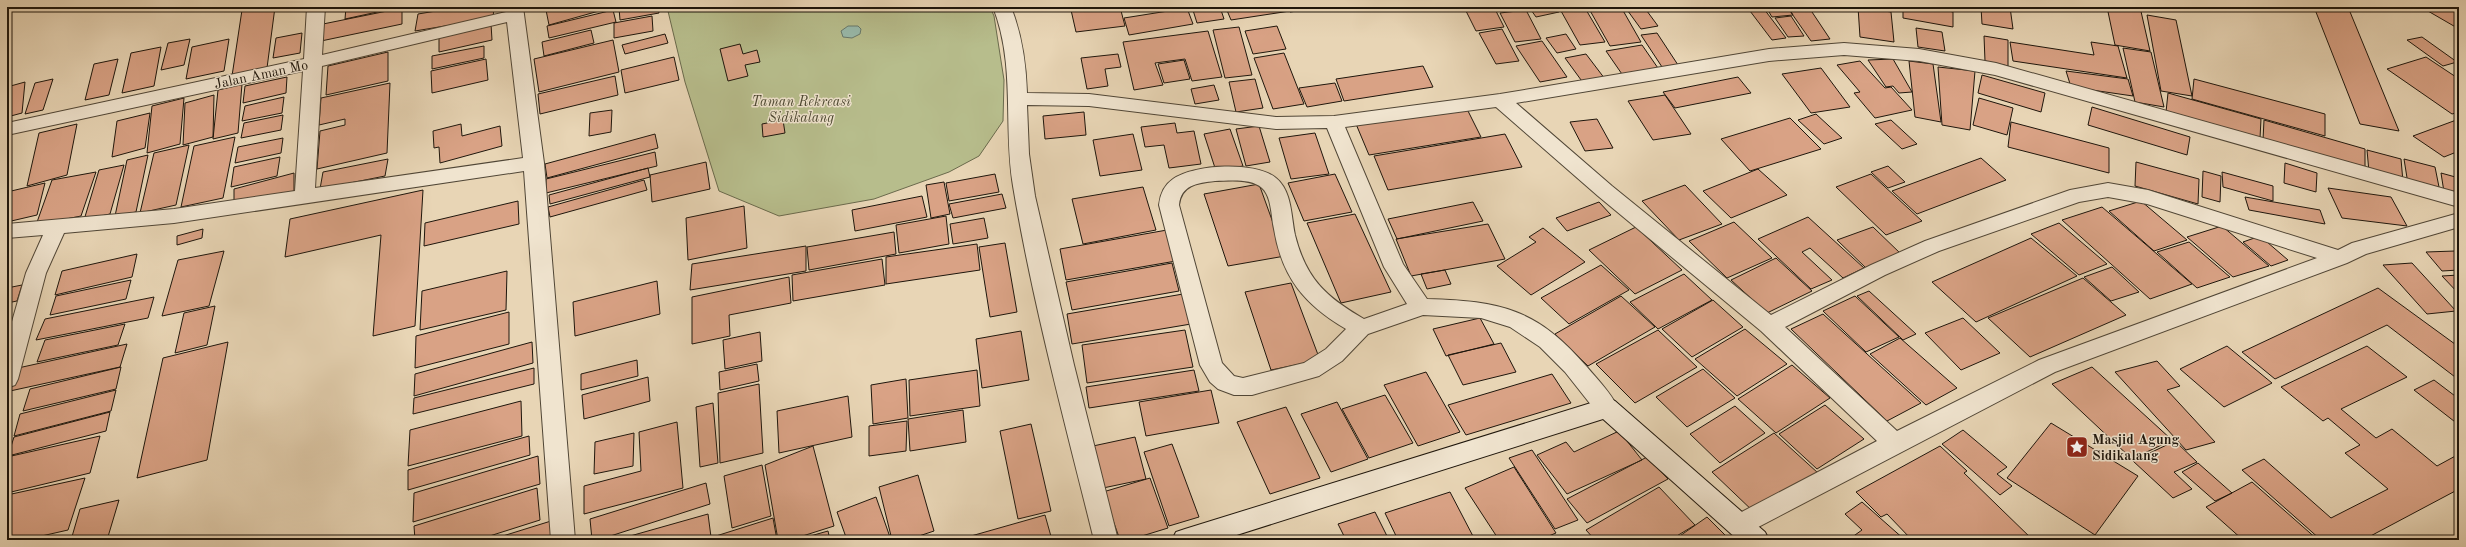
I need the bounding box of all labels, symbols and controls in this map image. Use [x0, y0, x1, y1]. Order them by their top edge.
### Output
street label: Jalan Aman Mo [213, 58, 309, 92]
park label: Taman Rekreasi Sidikalang [751, 95, 851, 126]
place label: Masjid Agung Sidikalang [2092, 433, 2179, 463]
place icon: Masjid Agung Sidikalang [2064, 434, 2090, 460]

